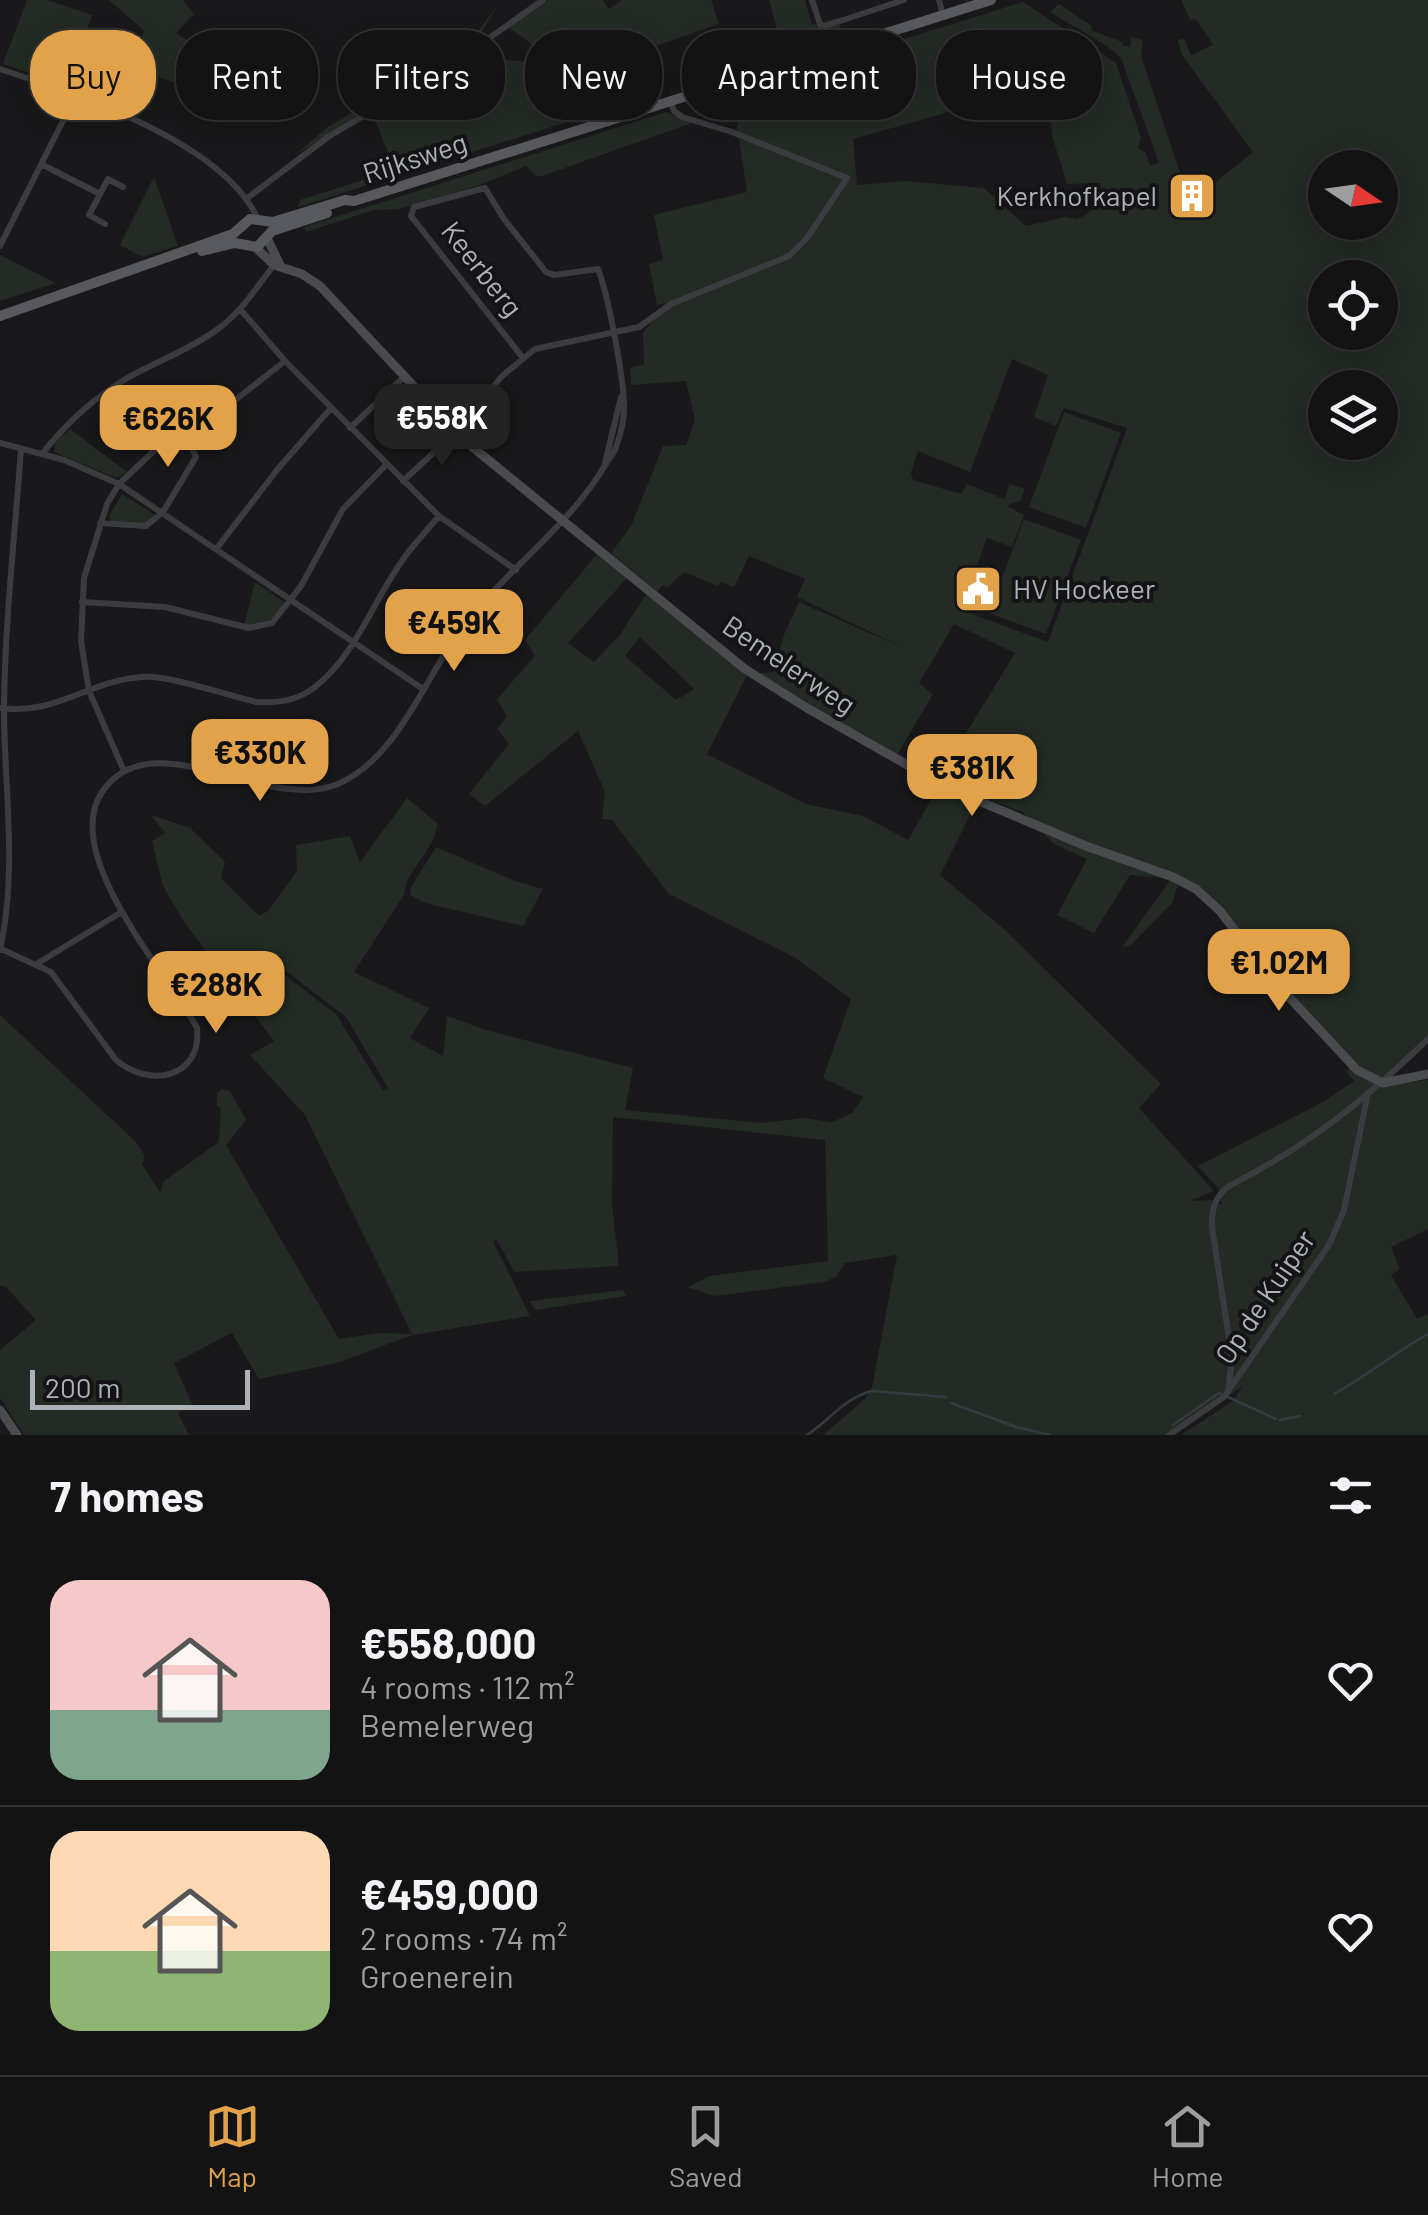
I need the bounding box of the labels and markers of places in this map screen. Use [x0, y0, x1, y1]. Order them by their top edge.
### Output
building icon: Kerkhofkapel [1166, 170, 1218, 222]
place label: Kerkhofkapel [997, 178, 1157, 212]
pin: €558K [372, 384, 512, 469]
pin: €626K [98, 385, 238, 470]
public building icon: HV Hockeer [952, 563, 1004, 615]
place label: HV Hockeer [1013, 571, 1155, 605]
pin: €459K [384, 589, 524, 674]
pin: €330K [190, 719, 330, 804]
pin: €381K [902, 734, 1042, 819]
pin: €1.02M [1198, 929, 1360, 1014]
pin: €288K [146, 951, 286, 1036]

